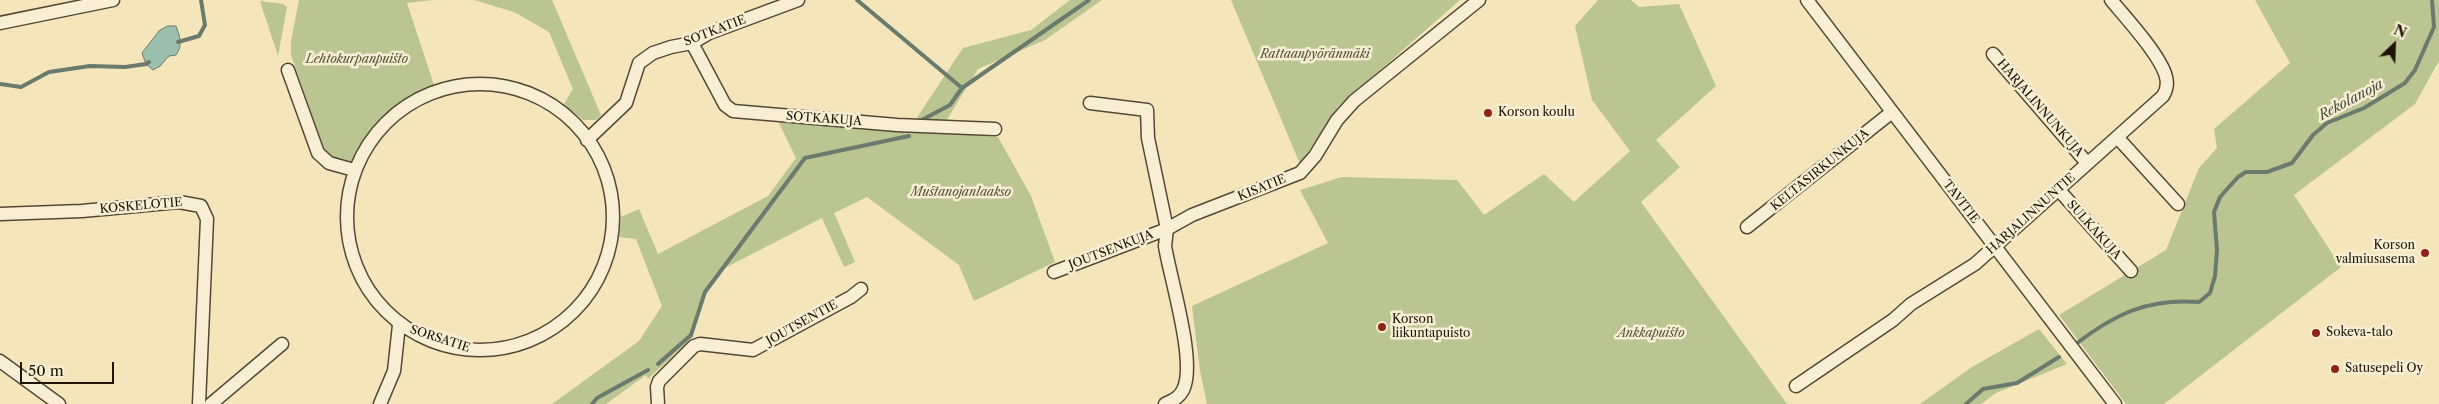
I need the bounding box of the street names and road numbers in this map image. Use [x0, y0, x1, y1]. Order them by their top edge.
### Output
street label: SOTKATIE [682, 13, 748, 49]
street label: HARJALINNUNKUJA [1994, 56, 2086, 160]
street label: SOTKAKUJA [786, 109, 862, 129]
street label: KELTASIRKUNKUJA [1768, 126, 1872, 214]
street label: HARJALINNUNTIE [1984, 170, 2078, 258]
street label: KISATIE [1236, 172, 1288, 204]
street label: TAVITIE [1940, 177, 1982, 227]
street label: KOSKELOTIE [99, 195, 183, 217]
street label: SULKAKUJA [2064, 198, 2124, 262]
street label: JOUTSENKUJA [1067, 227, 1155, 273]
street label: JOUTSENTIE [764, 297, 840, 349]
street label: SORSATIE [408, 322, 472, 356]

